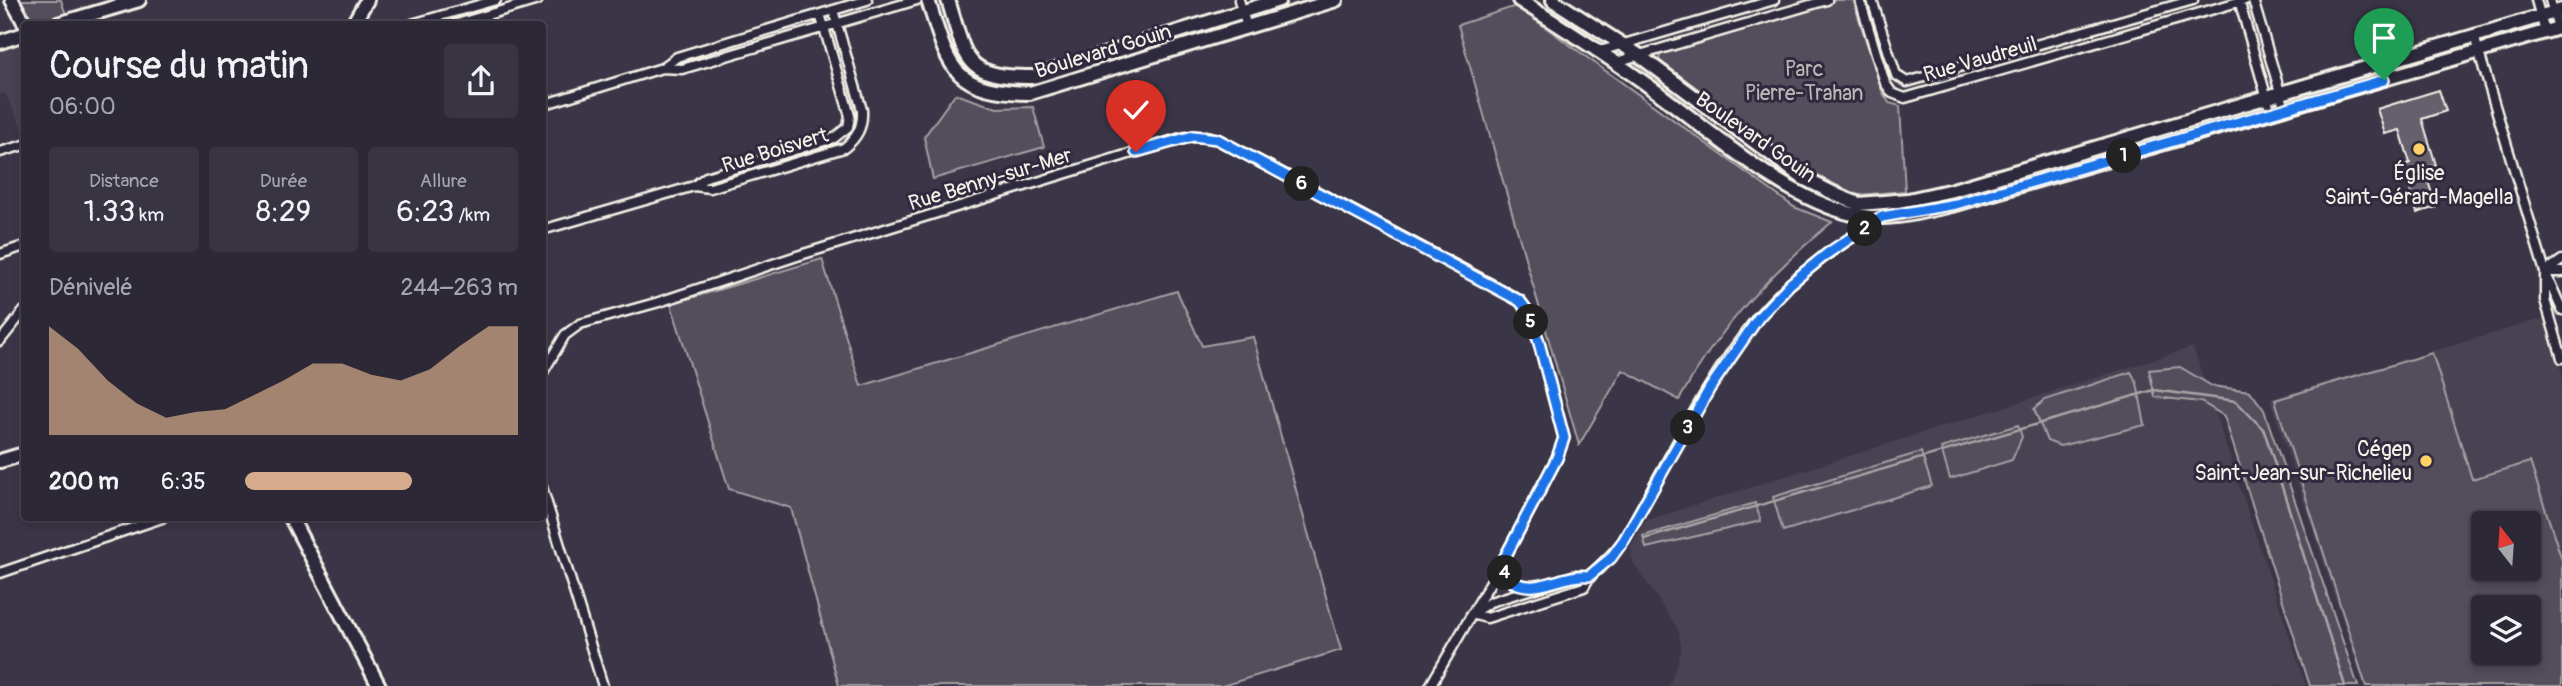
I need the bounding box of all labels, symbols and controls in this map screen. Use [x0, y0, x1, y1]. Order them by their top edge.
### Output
pin [2354, 8, 2414, 80]
street label: Boulevard Gouin [1032, 18, 1175, 85]
icon: arrive [2365, 19, 2403, 57]
street label: Rue Vaudreuil [1920, 30, 2040, 89]
text: Course du matin [49, 42, 309, 90]
button: share [444, 44, 518, 118]
park label: Parc Pierre-Trahan [1745, 56, 1863, 107]
pin [1106, 80, 1166, 152]
street label: Boulevard Gouin [1690, 86, 1821, 189]
icon: check [1117, 91, 1155, 129]
text: 06:00 [49, 92, 116, 121]
street label: Rue Boisvert [719, 121, 832, 179]
pin: 1 [2106, 138, 2142, 174]
marker: Église Saint-Gérard-Magella [2411, 141, 2427, 157]
street label: Rue Benny-sur-Mer [905, 142, 1076, 217]
text: 1 [2120, 143, 2127, 167]
place label: Église Saint-Gérard-Magella [2325, 160, 2513, 211]
pin: 6 [1284, 166, 1320, 202]
text: Distance [89, 169, 159, 193]
text: Durée [260, 169, 307, 193]
text: Allure [420, 169, 467, 193]
text: 6 [1296, 171, 1307, 195]
text: 1.33 [83, 193, 135, 230]
text: 8:29 [256, 193, 311, 230]
text: 6:23 [396, 193, 454, 230]
text: km [135, 203, 164, 227]
text: /km [454, 203, 490, 227]
pin: 2 [1848, 212, 1882, 246]
text: 2 [1859, 216, 1870, 240]
text: Dénivelé [49, 273, 133, 302]
text: 244–263 m [400, 273, 518, 302]
pin: 5 [1514, 304, 1548, 340]
text: 5 [1525, 309, 1536, 333]
pin: 3 [1670, 410, 1706, 446]
text: 3 [1682, 415, 1693, 439]
place label: Cégep Saint-Jean-sur-Richelieu [2195, 436, 2412, 487]
marker: Cégep Saint-Jean-sur-Richelieu [2418, 453, 2434, 469]
text: 200 m [49, 467, 119, 496]
text: 6:35 [161, 467, 206, 496]
north arrow [2471, 511, 2541, 581]
map controls [2471, 511, 2541, 665]
pin: 4 [1488, 556, 1522, 590]
text: 4 [1499, 560, 1510, 584]
button: layers [2471, 595, 2541, 665]

